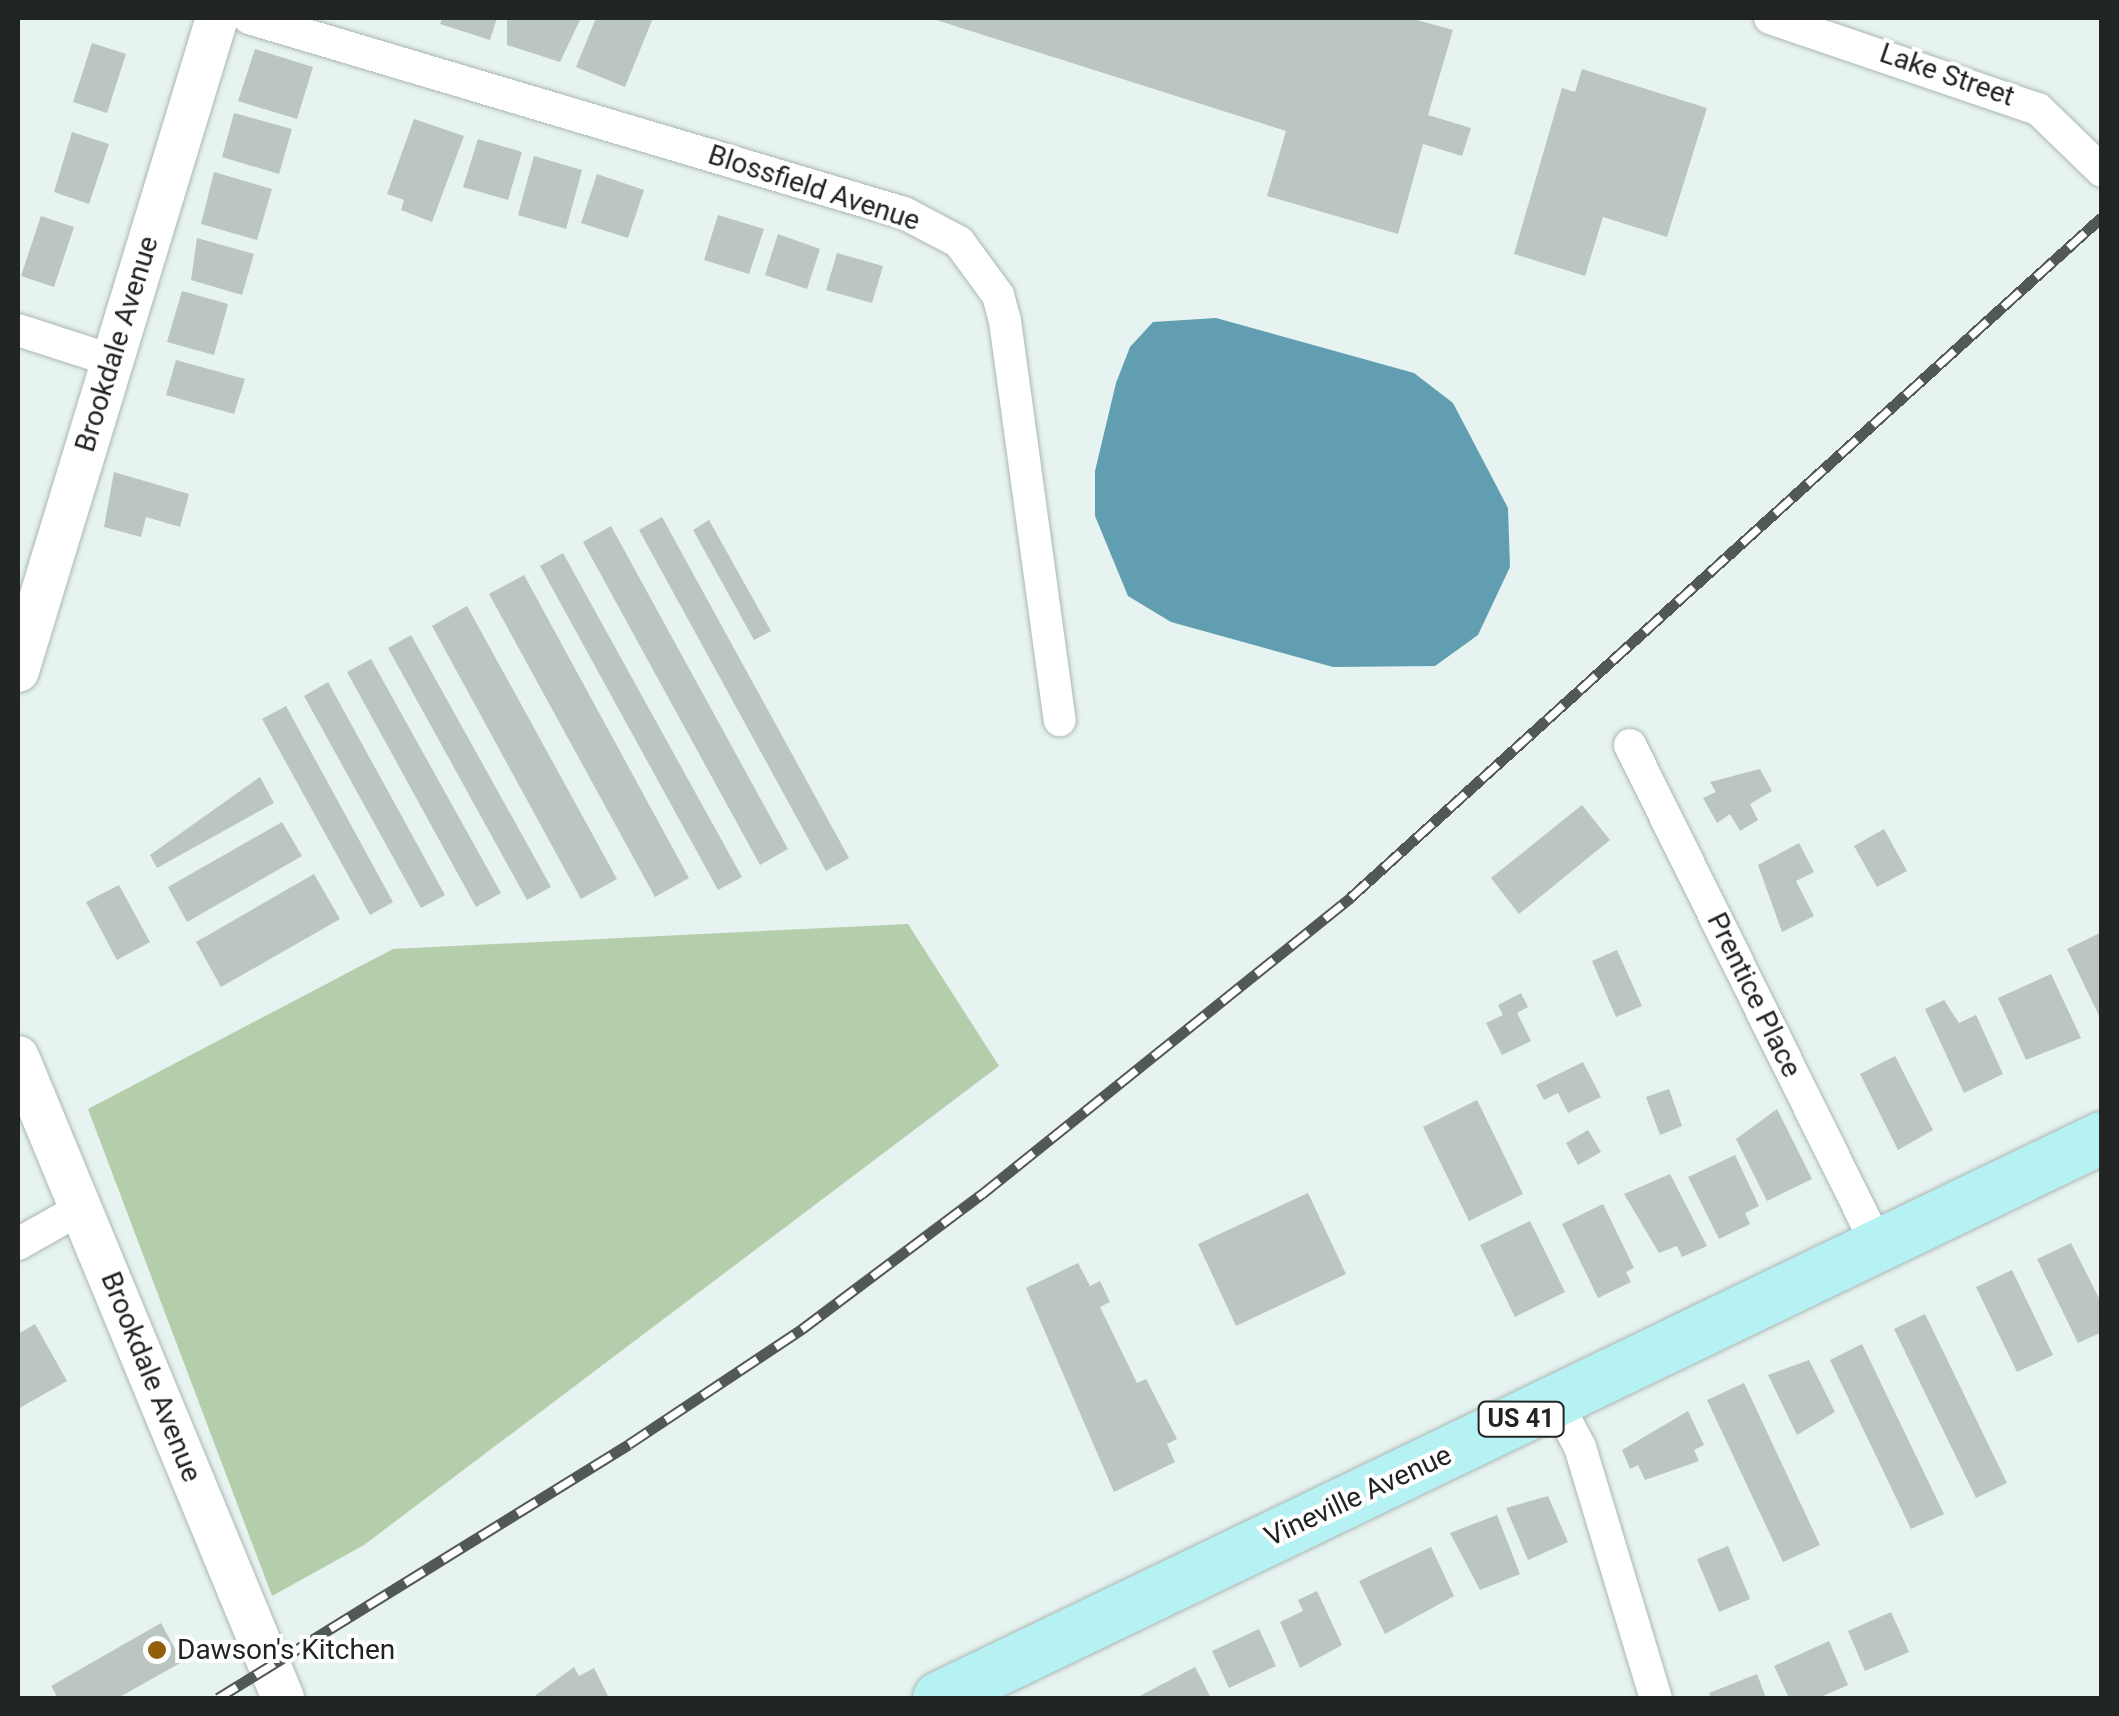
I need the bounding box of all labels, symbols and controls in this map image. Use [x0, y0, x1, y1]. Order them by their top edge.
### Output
street label: Lake Street [1875, 36, 2019, 114]
street label: Blossfield Avenue [704, 138, 924, 238]
street label: Brookdale Avenue [68, 232, 166, 456]
street label: Prentice Place [1700, 907, 1808, 1083]
street label: Brookdale Avenue [94, 1267, 208, 1487]
road number: US 41 [1476, 1399, 1566, 1439]
street label: Vineville Avenue [1259, 1438, 1457, 1554]
place label: Dawson's Kitchen [177, 1633, 395, 1667]
marker: Dawson's Kitchen [146, 1639, 168, 1661]

